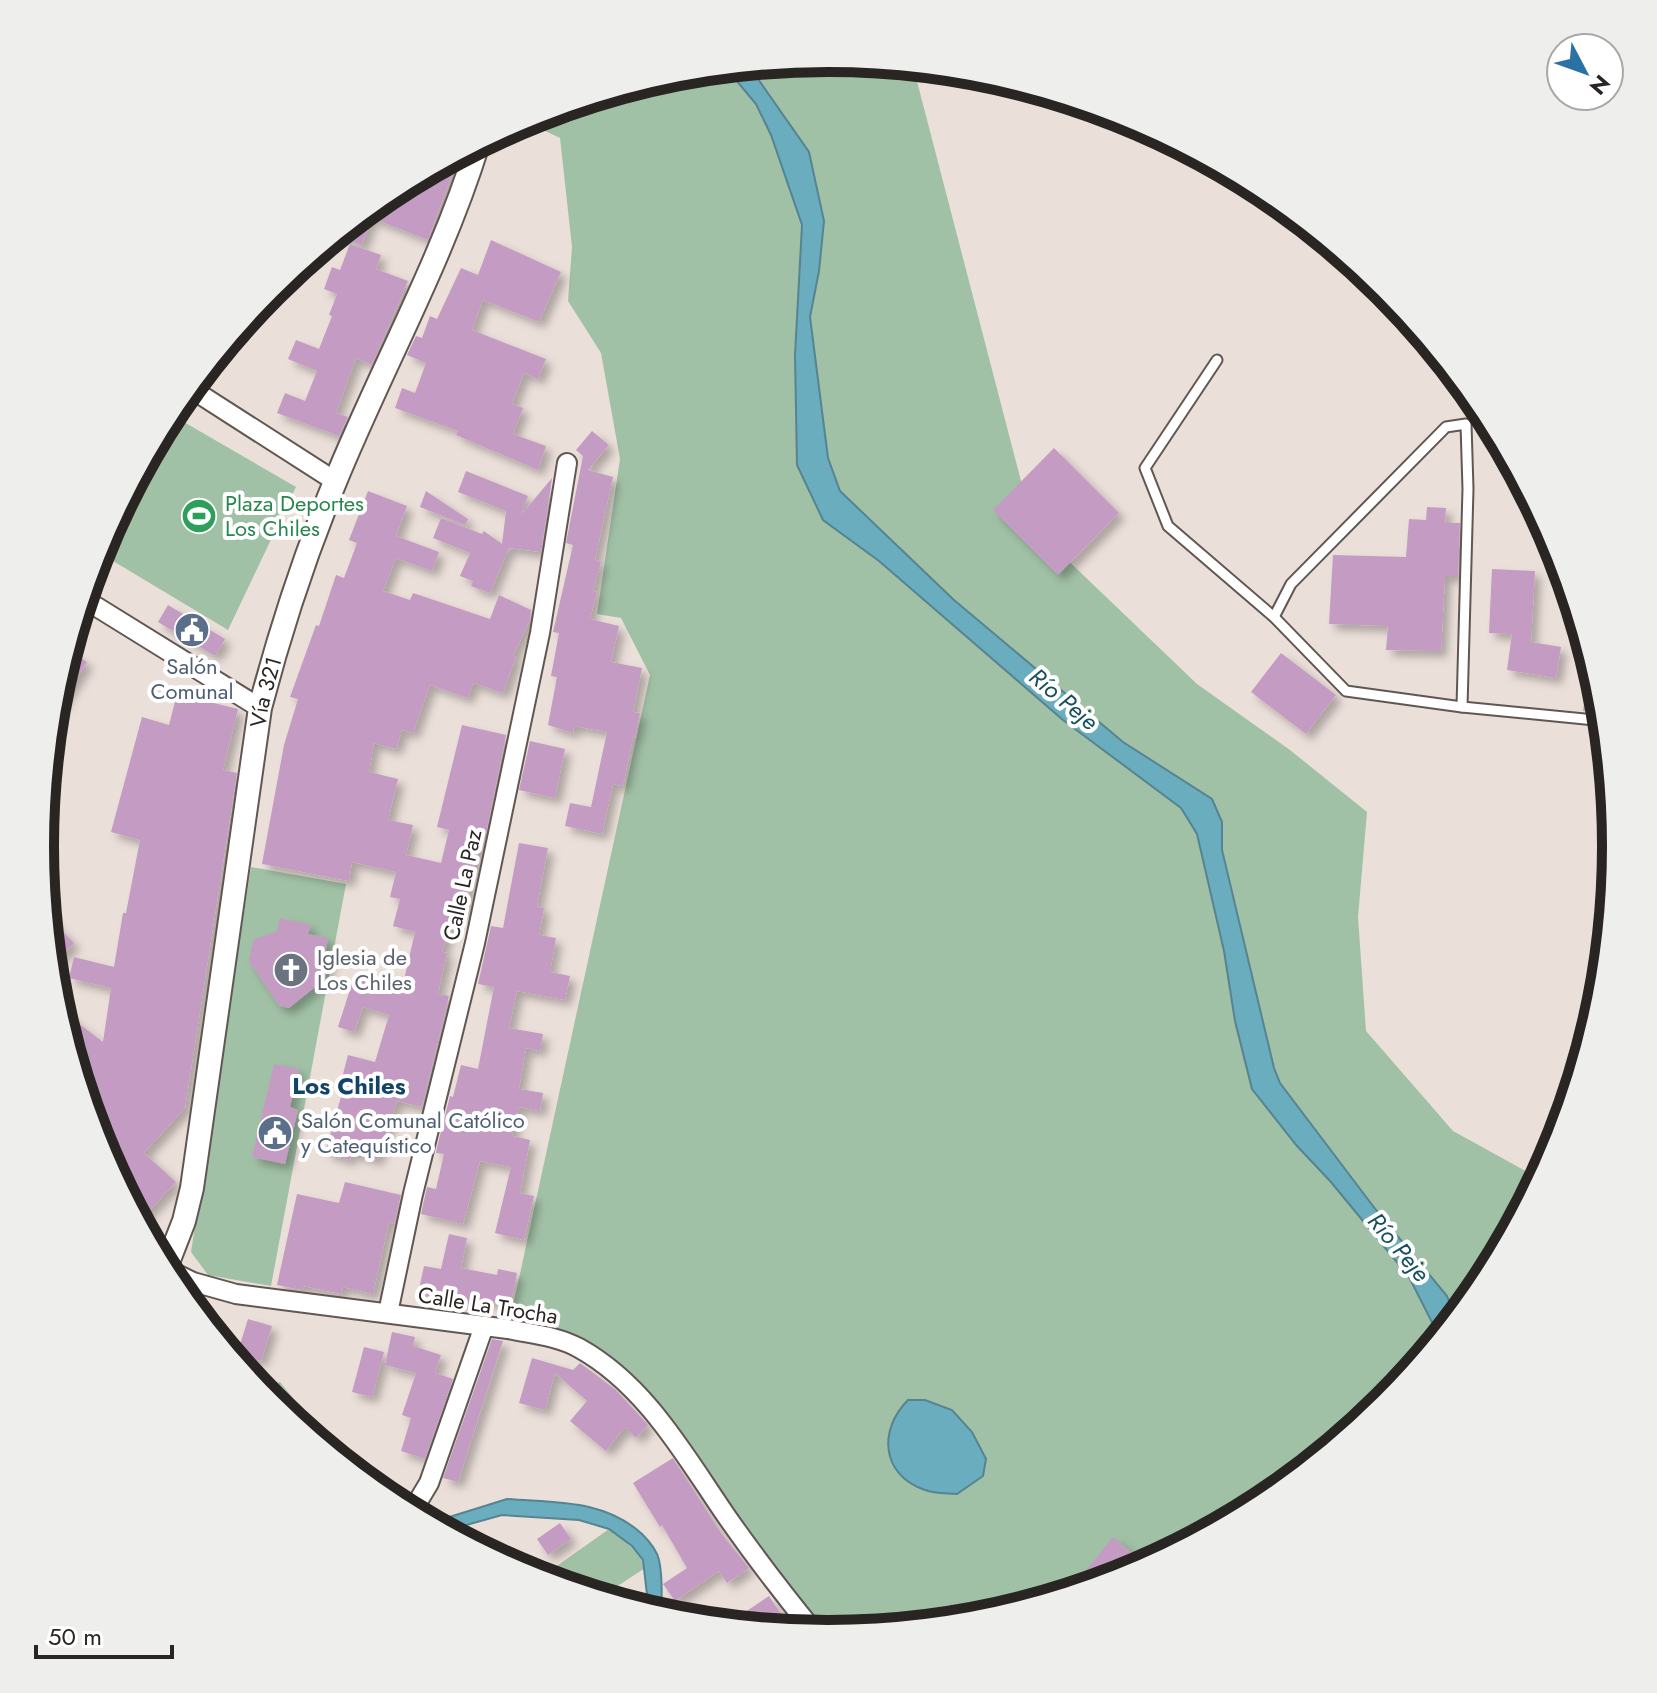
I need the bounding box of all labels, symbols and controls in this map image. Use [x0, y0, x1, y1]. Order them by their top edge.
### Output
north arrow [1545, 32, 1625, 112]
text: N [1582, 68, 1618, 102]
place label: Plaza Deportes Los Chiles [225, 487, 364, 544]
sports icon: Plaza Deportes Los Chiles [180, 497, 218, 535]
public building icon: Salón Comunal [173, 611, 211, 649]
place label: Salón Comunal [151, 650, 233, 707]
street label: Vía 321 [241, 653, 289, 729]
water label: Río Peje [1022, 660, 1106, 738]
street label: Calle La Paz [435, 826, 489, 944]
place label: Iglesia de Los Chiles [317, 941, 412, 998]
church icon: Iglesia de Los Chiles [272, 951, 310, 989]
district label: Los Chiles [292, 1068, 406, 1103]
place label: Salón Comunal Católico y Catequístico [301, 1104, 525, 1161]
public building icon: Salón Comunal Católico y Catequístico [256, 1114, 294, 1152]
water label: Río Peje [1360, 1205, 1438, 1289]
street label: Calle La Trocha [416, 1278, 560, 1332]
scale bar [36, 1609, 172, 1659]
text: 50 m [48, 1619, 102, 1654]

